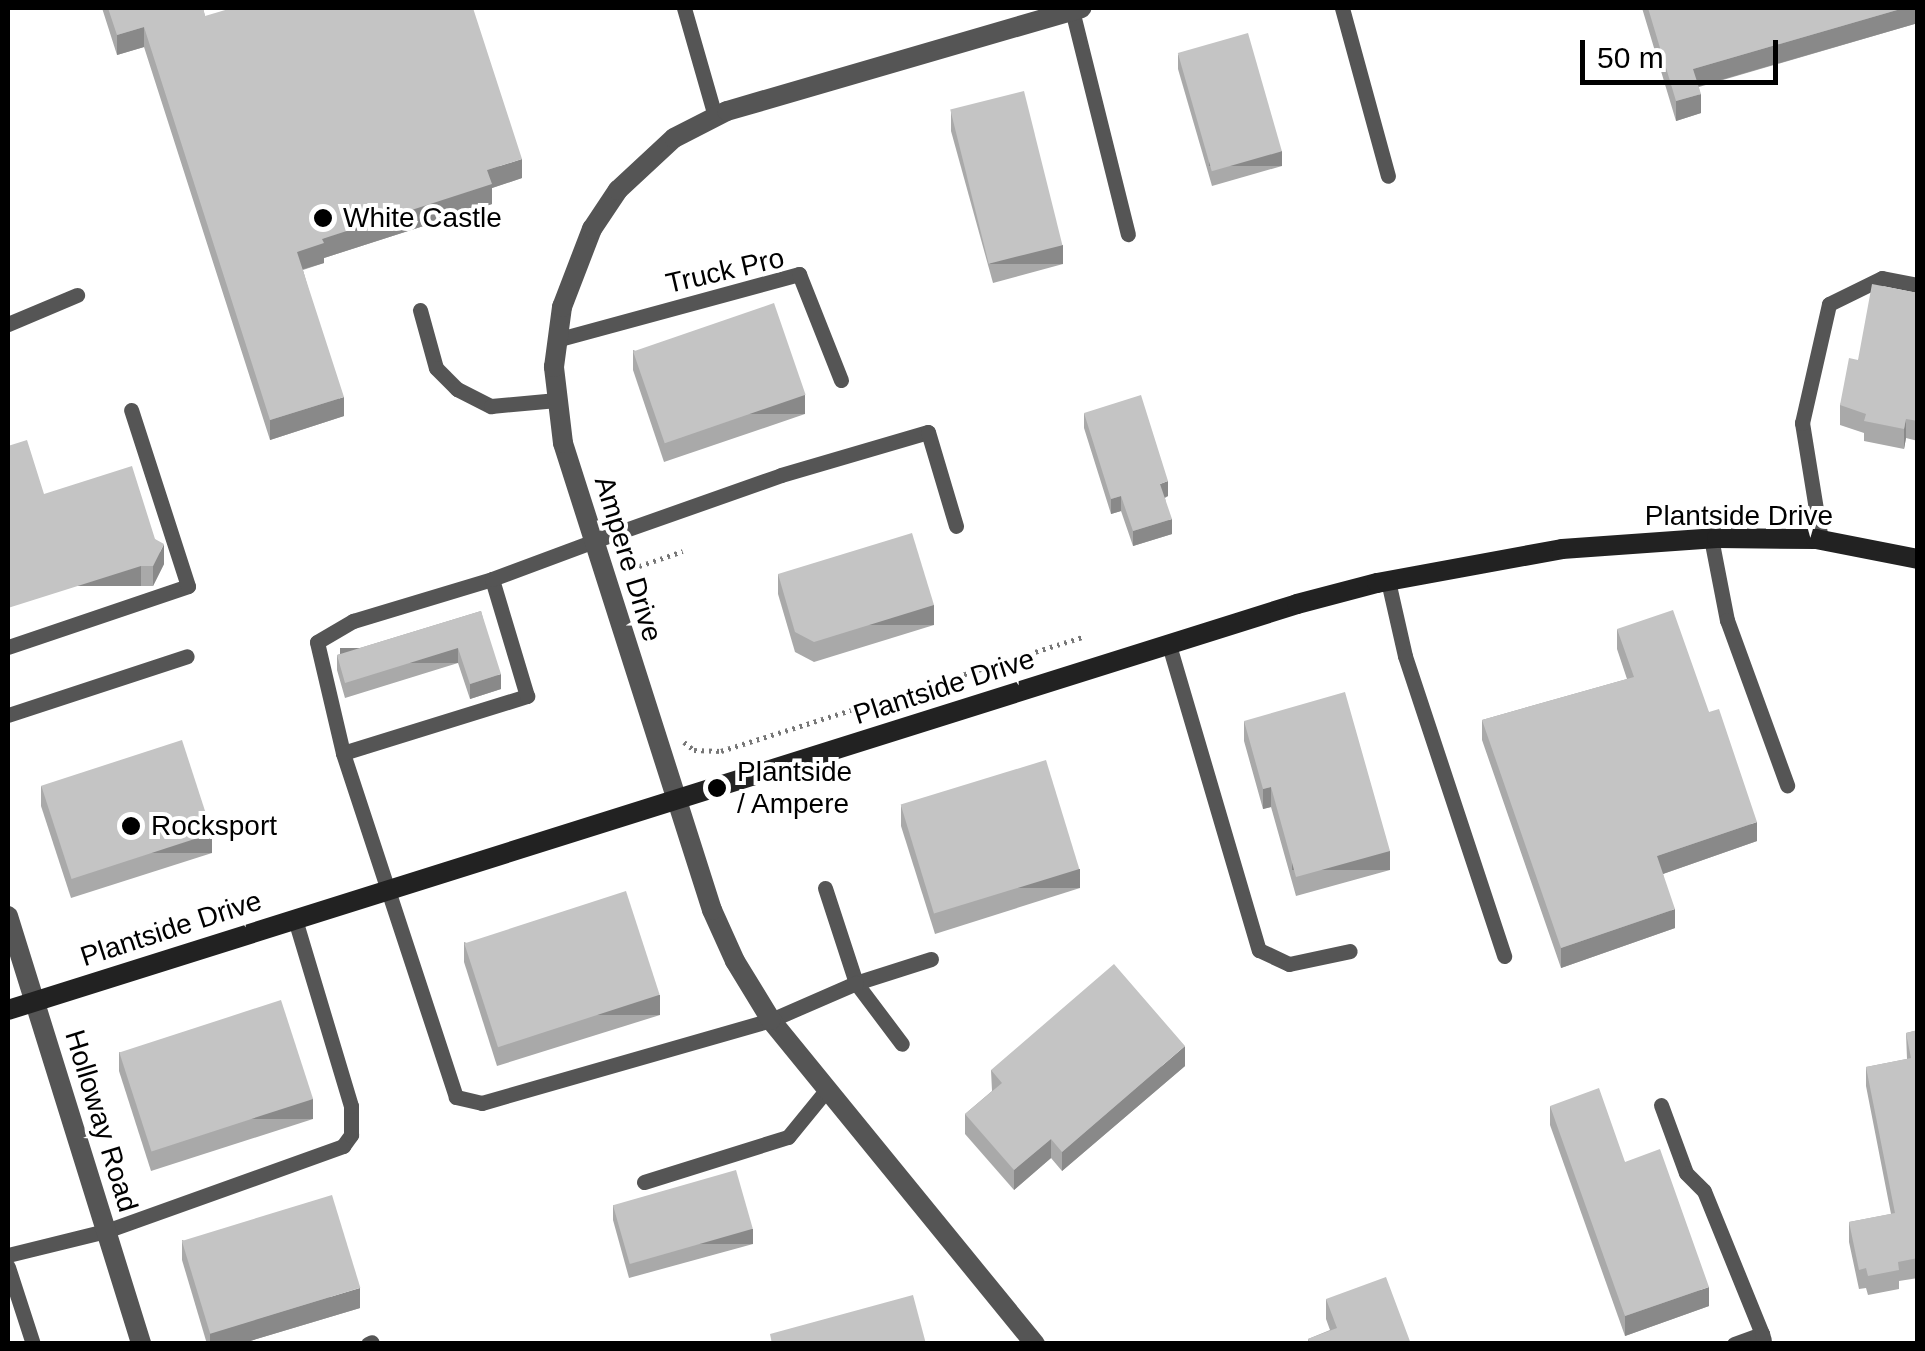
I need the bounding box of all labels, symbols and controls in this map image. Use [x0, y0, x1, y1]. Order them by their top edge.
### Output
scale bar [1585, 20, 1782, 82]
text: 50 m [1597, 41, 1664, 74]
place label: White Castle [343, 201, 502, 235]
marker: White Castle [312, 207, 334, 229]
street label: Truck Pro [663, 241, 787, 301]
street label: Ampere Drive [587, 472, 669, 646]
street label: Plantside Drive [1645, 499, 1833, 533]
street label: Plantside Drive [849, 642, 1039, 732]
place label: Plantside / Ampere [737, 755, 852, 821]
marker: Plantside / Ampere [706, 777, 728, 799]
place label: Rocksport [151, 809, 277, 843]
marker: Rocksport [120, 815, 142, 837]
street label: Plantside Drive [76, 884, 266, 974]
street label: Holloway Road [57, 1026, 145, 1216]

